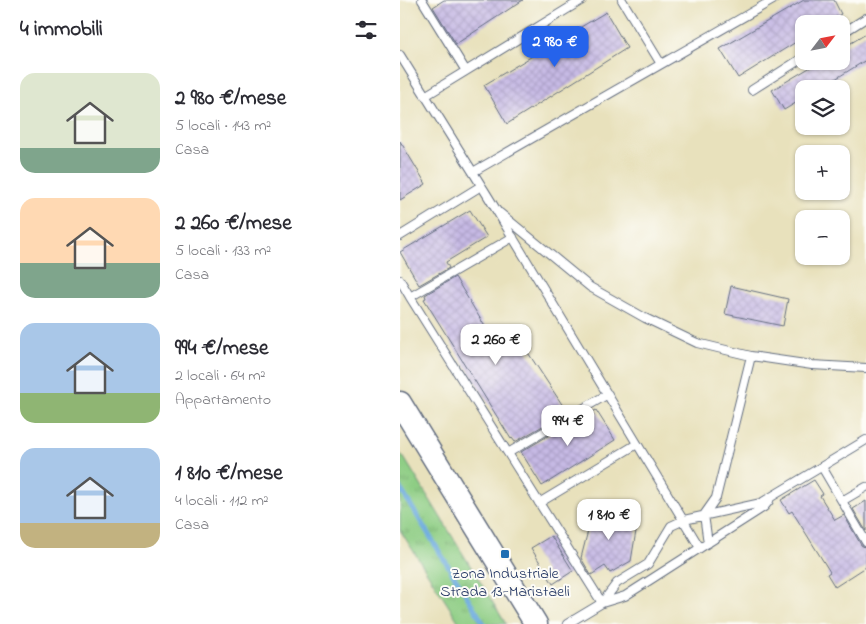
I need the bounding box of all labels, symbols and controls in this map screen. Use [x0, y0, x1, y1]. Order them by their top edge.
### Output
text: 4 immobili [20, 15, 103, 45]
north arrow [795, 15, 850, 70]
map controls [795, 15, 850, 265]
icon: filters [352, 16, 380, 44]
pin: 2 980 € [509, 26, 601, 68]
text: 2 980 € [533, 30, 577, 54]
button: layers [795, 80, 850, 135]
text: 2 980 €/mese [175, 84, 286, 114]
icon: home [60, 93, 120, 153]
text: 5 locali · 143 m² [175, 114, 271, 138]
text: Casa [175, 138, 209, 162]
button: + [795, 145, 850, 200]
text: 2 260 €/mese [175, 209, 292, 239]
button: − [795, 210, 850, 265]
icon: home [60, 218, 120, 278]
text: 5 locali · 133 m² [175, 239, 271, 263]
text: Casa [175, 263, 209, 287]
pin: 2 260 € [450, 324, 542, 366]
text: 2 260 € [471, 328, 521, 352]
text: 994 €/mese [175, 334, 269, 364]
icon: home [60, 343, 120, 403]
text: 2 locali · 64 m² [175, 364, 265, 388]
text: Appartamento [175, 388, 271, 412]
pin: 994 € [533, 404, 603, 447]
text: 994 € [552, 409, 584, 433]
text: 1 810 €/mese [175, 459, 283, 489]
icon: home [60, 468, 120, 528]
text: 4 locali · 112 m² [175, 489, 269, 513]
pin: 1 810 € [563, 498, 655, 541]
text: 1 810 € [588, 503, 630, 527]
text: Casa [175, 513, 209, 537]
marker: Zona Industriale Strada 13-Maristaeli [499, 548, 511, 560]
place label: Zona Industriale Strada 13-Maristaeli [440, 562, 570, 604]

